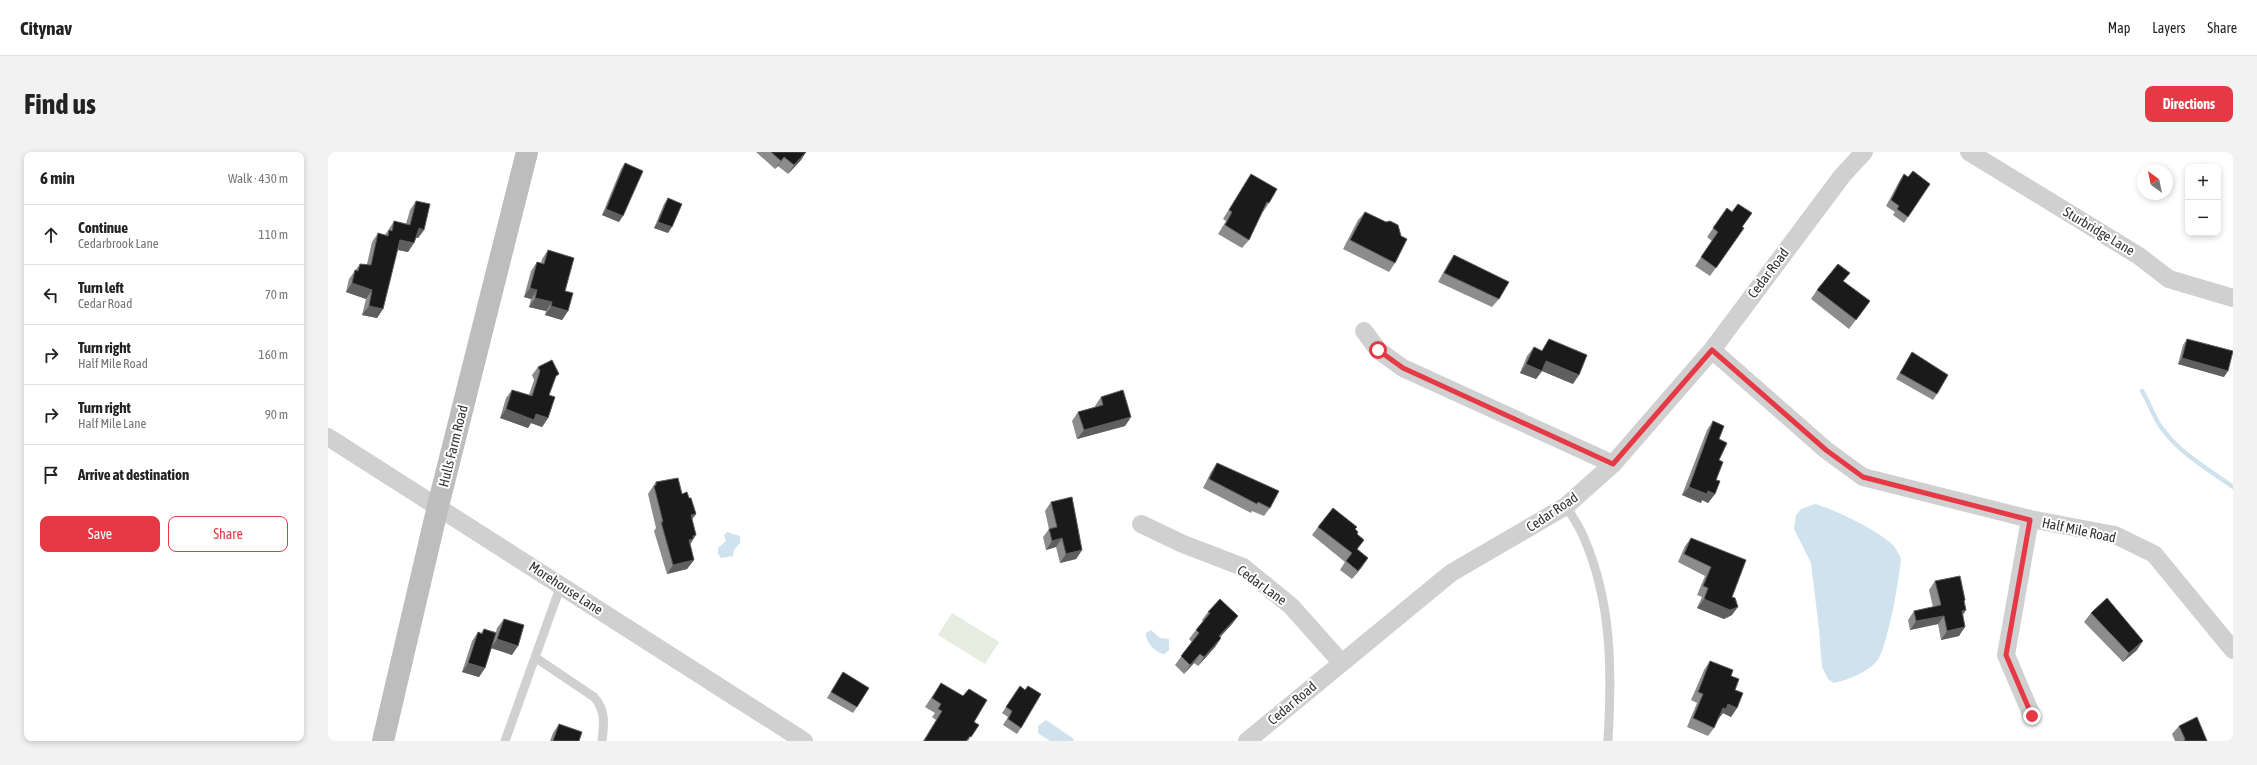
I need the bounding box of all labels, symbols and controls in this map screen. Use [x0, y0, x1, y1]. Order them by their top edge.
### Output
text: Citynav [20, 17, 72, 39]
text: Map [2108, 20, 2130, 36]
text: Layers [2152, 20, 2185, 36]
text: Share [2207, 20, 2237, 36]
button: Directions [2145, 86, 2233, 122]
text: Find us [24, 88, 96, 120]
north arrow [2137, 164, 2173, 200]
map controls [2185, 164, 2221, 236]
button: + [2185, 164, 2221, 200]
text: 6 min [40, 168, 75, 188]
text: Walk · 430 m [228, 171, 288, 186]
button: − [2185, 200, 2221, 236]
street label: Sturbridge Lane [2060, 203, 2138, 259]
text: Continue [78, 219, 128, 236]
icon: ahead [40, 224, 62, 246]
text: 110 m [259, 227, 288, 242]
text: Cedarbrook Lane [78, 236, 159, 251]
street label: Cedar Road [1744, 245, 1792, 301]
text: Turn left [78, 279, 124, 296]
icon: left [40, 284, 62, 306]
text: 70 m [265, 287, 288, 302]
text: Cedar Road [78, 296, 132, 311]
text: Turn right [78, 339, 131, 356]
route start [1369, 341, 1387, 359]
icon: right [40, 344, 62, 366]
text: 160 m [259, 347, 288, 362]
text: Half Mile Road [78, 356, 148, 371]
text: Turn right [78, 399, 131, 416]
street label: Hulls Farm Road [435, 403, 471, 489]
icon: right [40, 404, 62, 426]
text: 90 m [265, 407, 288, 422]
text: Half Mile Lane [78, 416, 146, 431]
icon: arrive [40, 464, 62, 486]
text: Arrive at destination [78, 466, 189, 483]
street label: Cedar Road [1523, 489, 1581, 535]
street label: Half Mile Road [2041, 514, 2117, 546]
button: Save [40, 516, 160, 552]
button: Share [168, 516, 288, 552]
street label: Morehouse Lane [526, 558, 606, 618]
street label: Cedar Lane [1234, 562, 1290, 608]
street label: Cedar Road [1264, 678, 1320, 728]
route end [2023, 707, 2041, 725]

